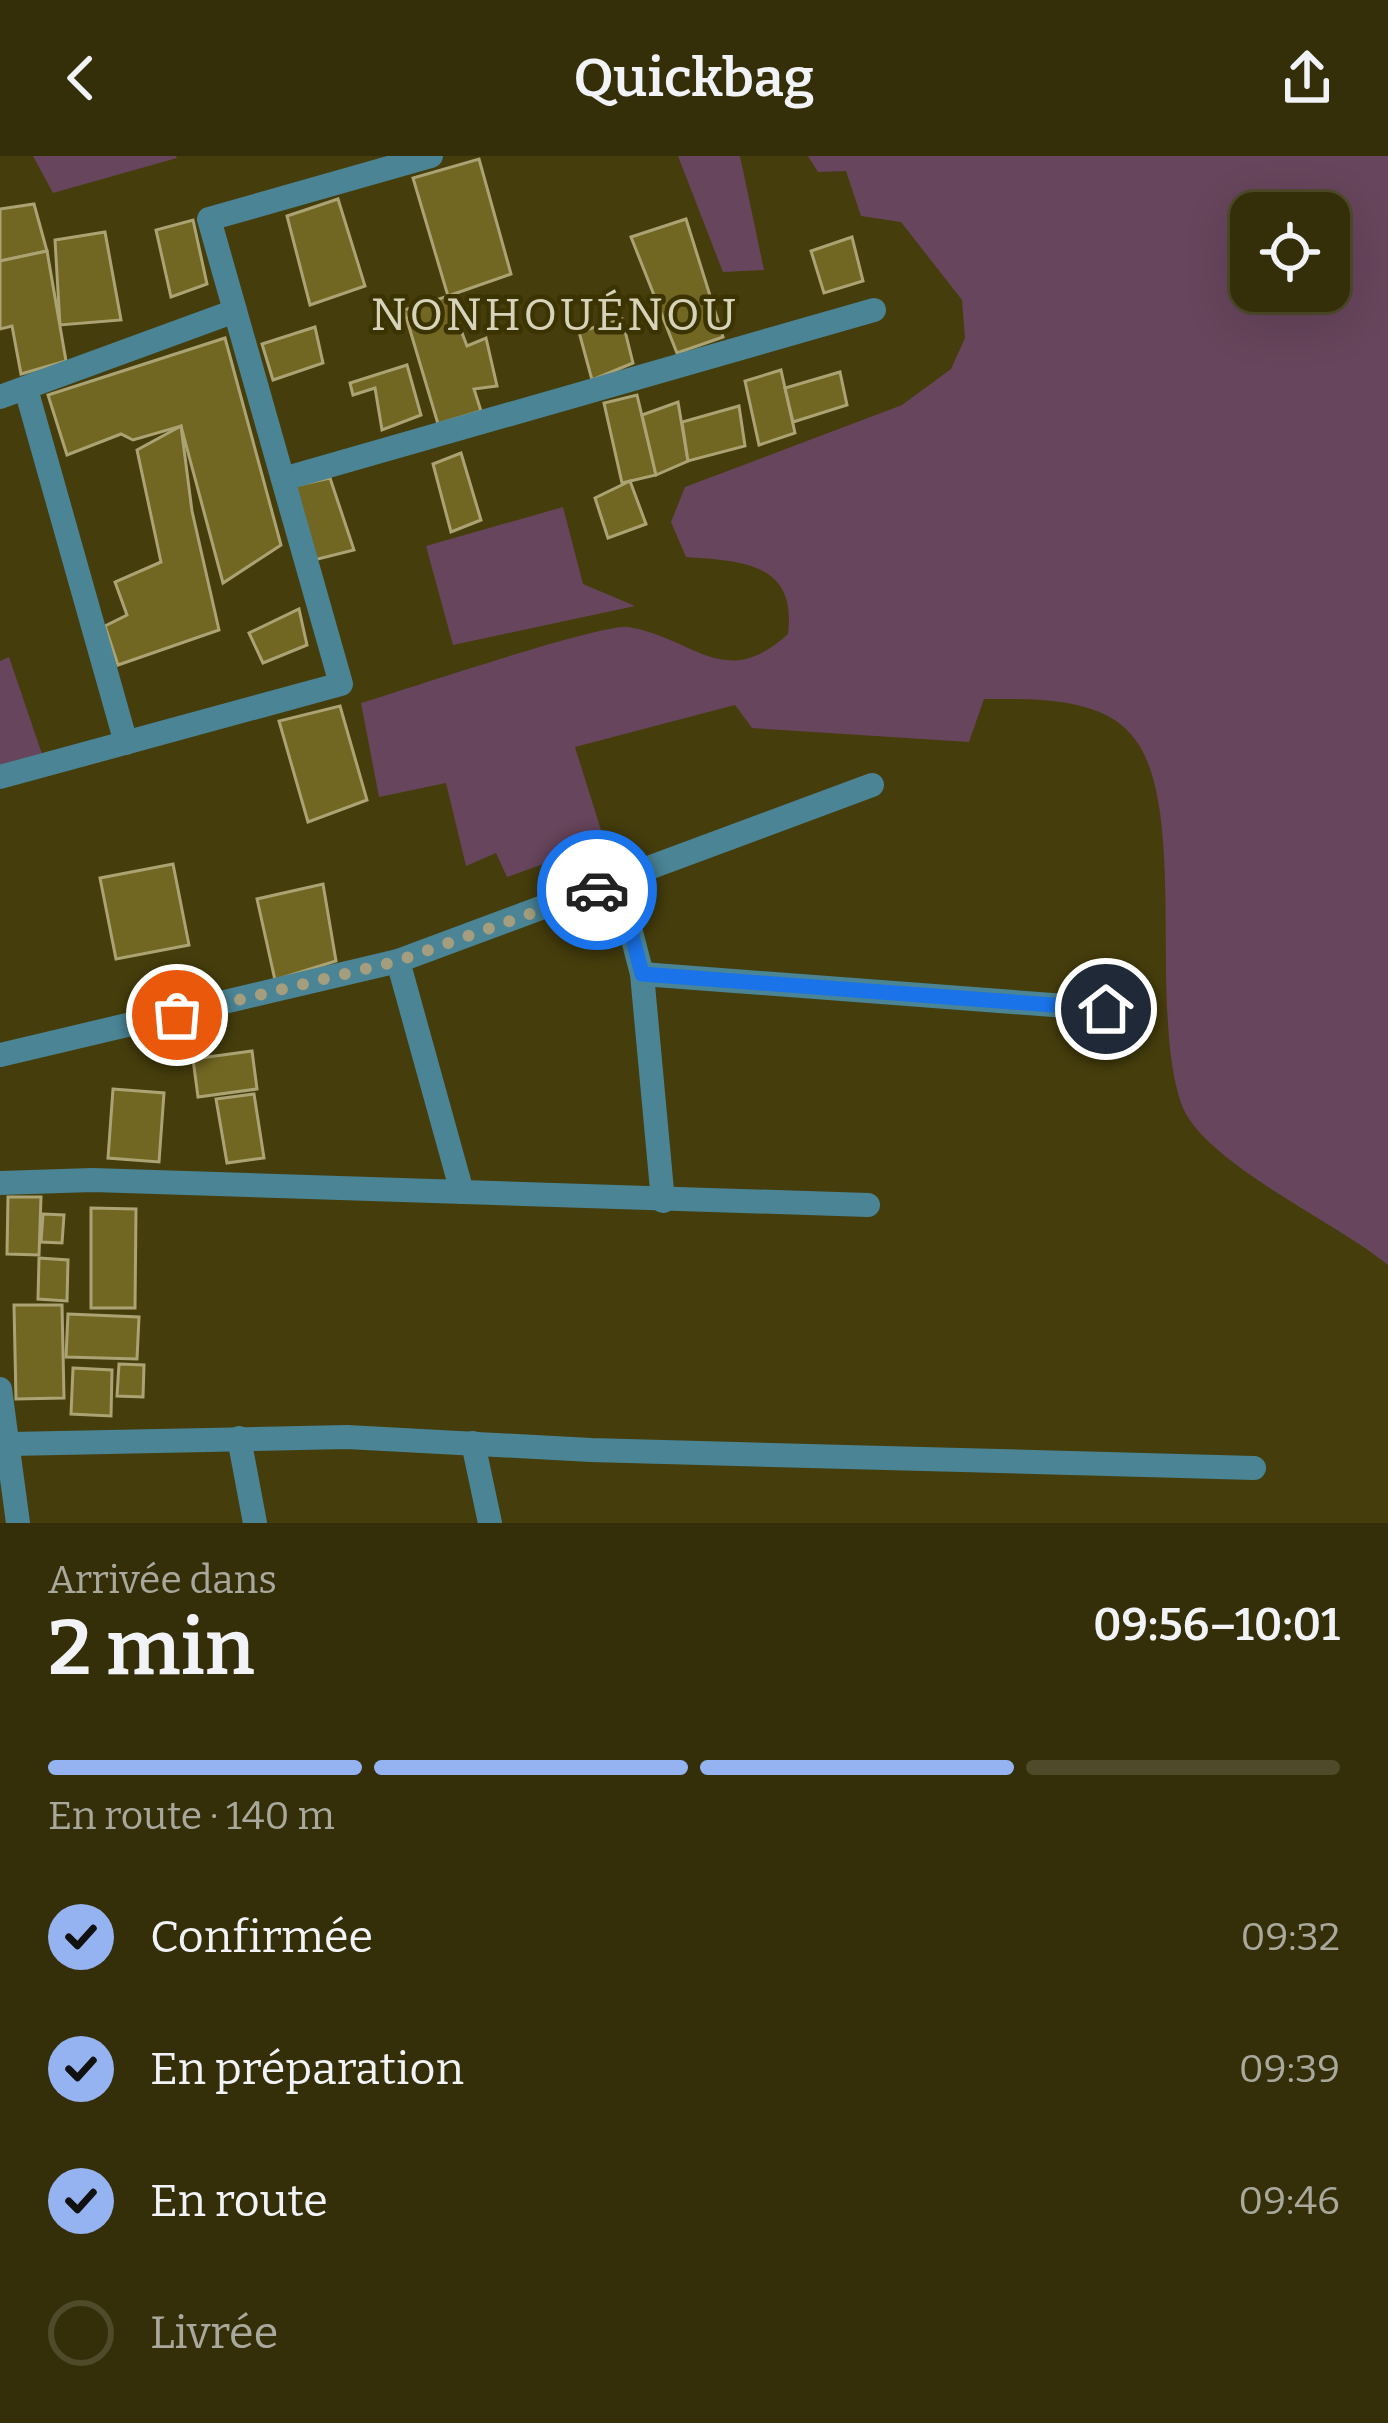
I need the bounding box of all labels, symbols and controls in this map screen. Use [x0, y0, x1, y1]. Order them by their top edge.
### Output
icon: back [48, 45, 114, 111]
icon: share [1274, 45, 1340, 111]
text: Quickbag [573, 46, 815, 110]
map controls [1230, 192, 1350, 312]
button: locate [1230, 192, 1350, 312]
district label: NONHOUÉNOU [371, 288, 739, 342]
courier [537, 830, 657, 950]
icon: car [564, 857, 630, 923]
pin [1055, 958, 1157, 1060]
pin [126, 964, 228, 1066]
icon: home [1073, 976, 1139, 1042]
icon: bag [144, 982, 210, 1048]
text: Arrivée dans [48, 1557, 277, 1603]
text: 09:56–10:01 [1093, 1598, 1340, 1652]
text: 2 min [48, 1601, 255, 1695]
text: En route · 140 m [48, 1793, 335, 1839]
icon: check [48, 1904, 114, 1970]
text: Confirmée [150, 1910, 373, 1964]
text: 09:32 [1240, 1914, 1340, 1960]
icon: check [48, 2036, 114, 2102]
text: En préparation [150, 2042, 464, 2096]
text: 09:39 [1239, 2046, 1340, 2092]
icon: check [48, 2168, 114, 2234]
text: En route [150, 2174, 328, 2228]
text: 09:46 [1238, 2178, 1340, 2224]
text: Livrée [150, 2306, 278, 2360]

